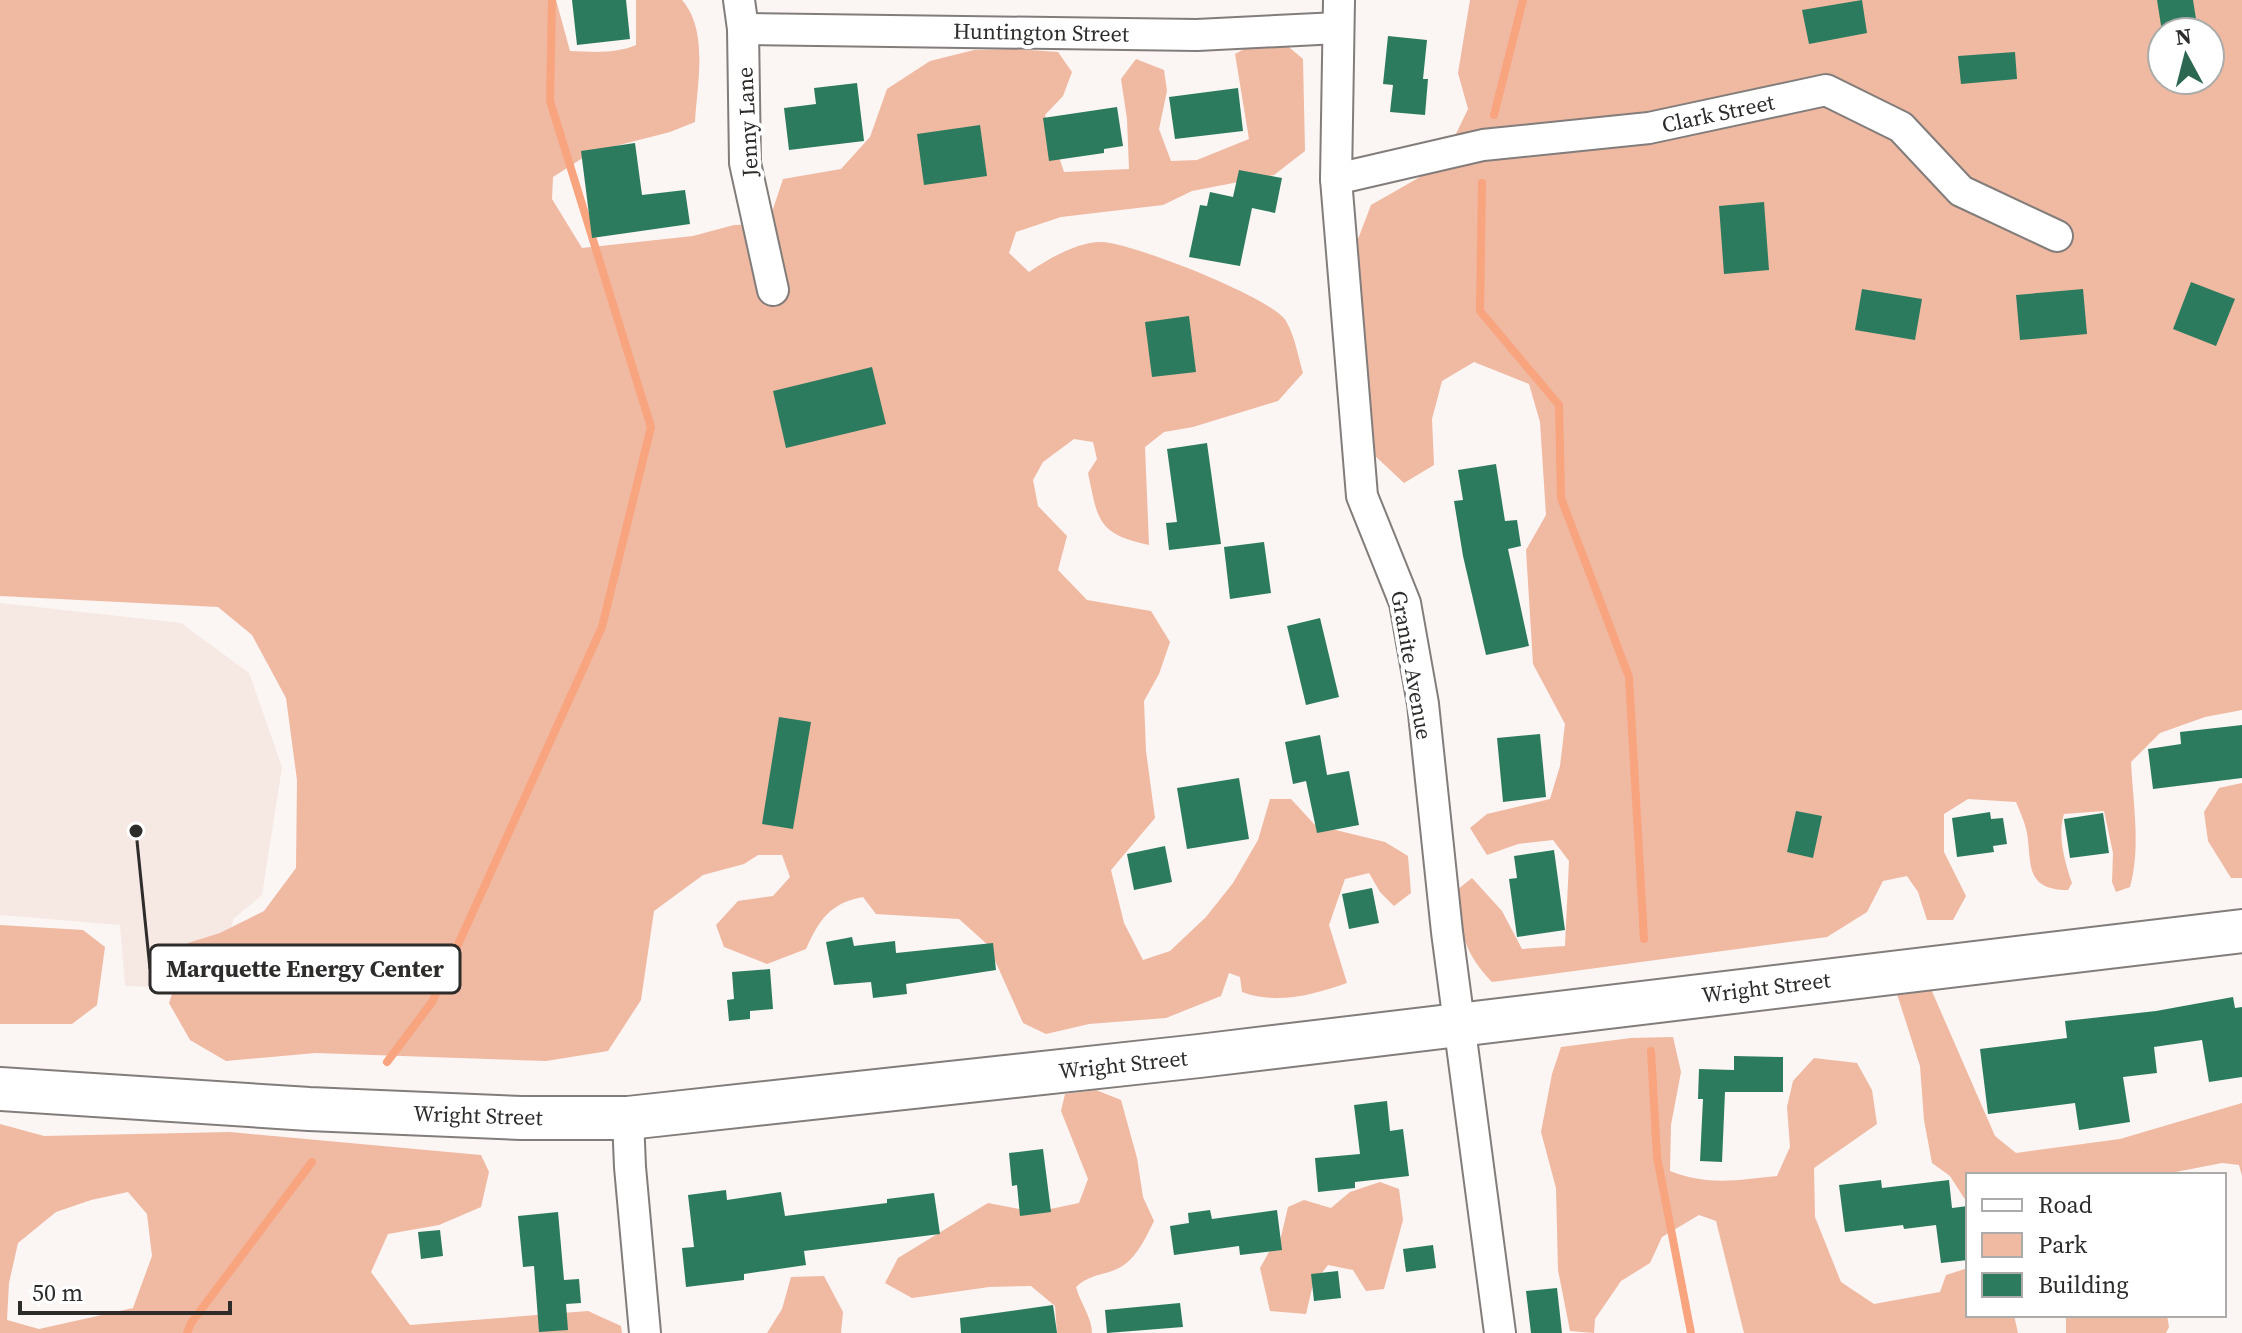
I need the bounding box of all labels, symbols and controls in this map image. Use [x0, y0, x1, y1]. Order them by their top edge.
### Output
street label: Huntington Street [953, 15, 1130, 49]
north arrow [2146, 16, 2226, 96]
text: N [2174, 20, 2193, 52]
street label: Jenny Lane [729, 66, 765, 179]
street label: Clark Street [1659, 86, 1778, 140]
street label: Granite Avenue [1384, 588, 1440, 742]
callout: Marquette Energy Center [150, 945, 460, 993]
text: Marquette Energy Center [166, 952, 445, 985]
street label: Wright Street [1700, 964, 1833, 1010]
street label: Wright Street [1057, 1042, 1190, 1086]
street label: Wright Street [413, 1098, 544, 1132]
legend [1966, 1173, 2226, 1317]
text: Road [2038, 1188, 2093, 1221]
text: Park [2038, 1228, 2088, 1261]
scale bar [20, 1265, 230, 1315]
text: Building [2038, 1268, 2129, 1301]
text: 50 m [32, 1276, 83, 1309]

